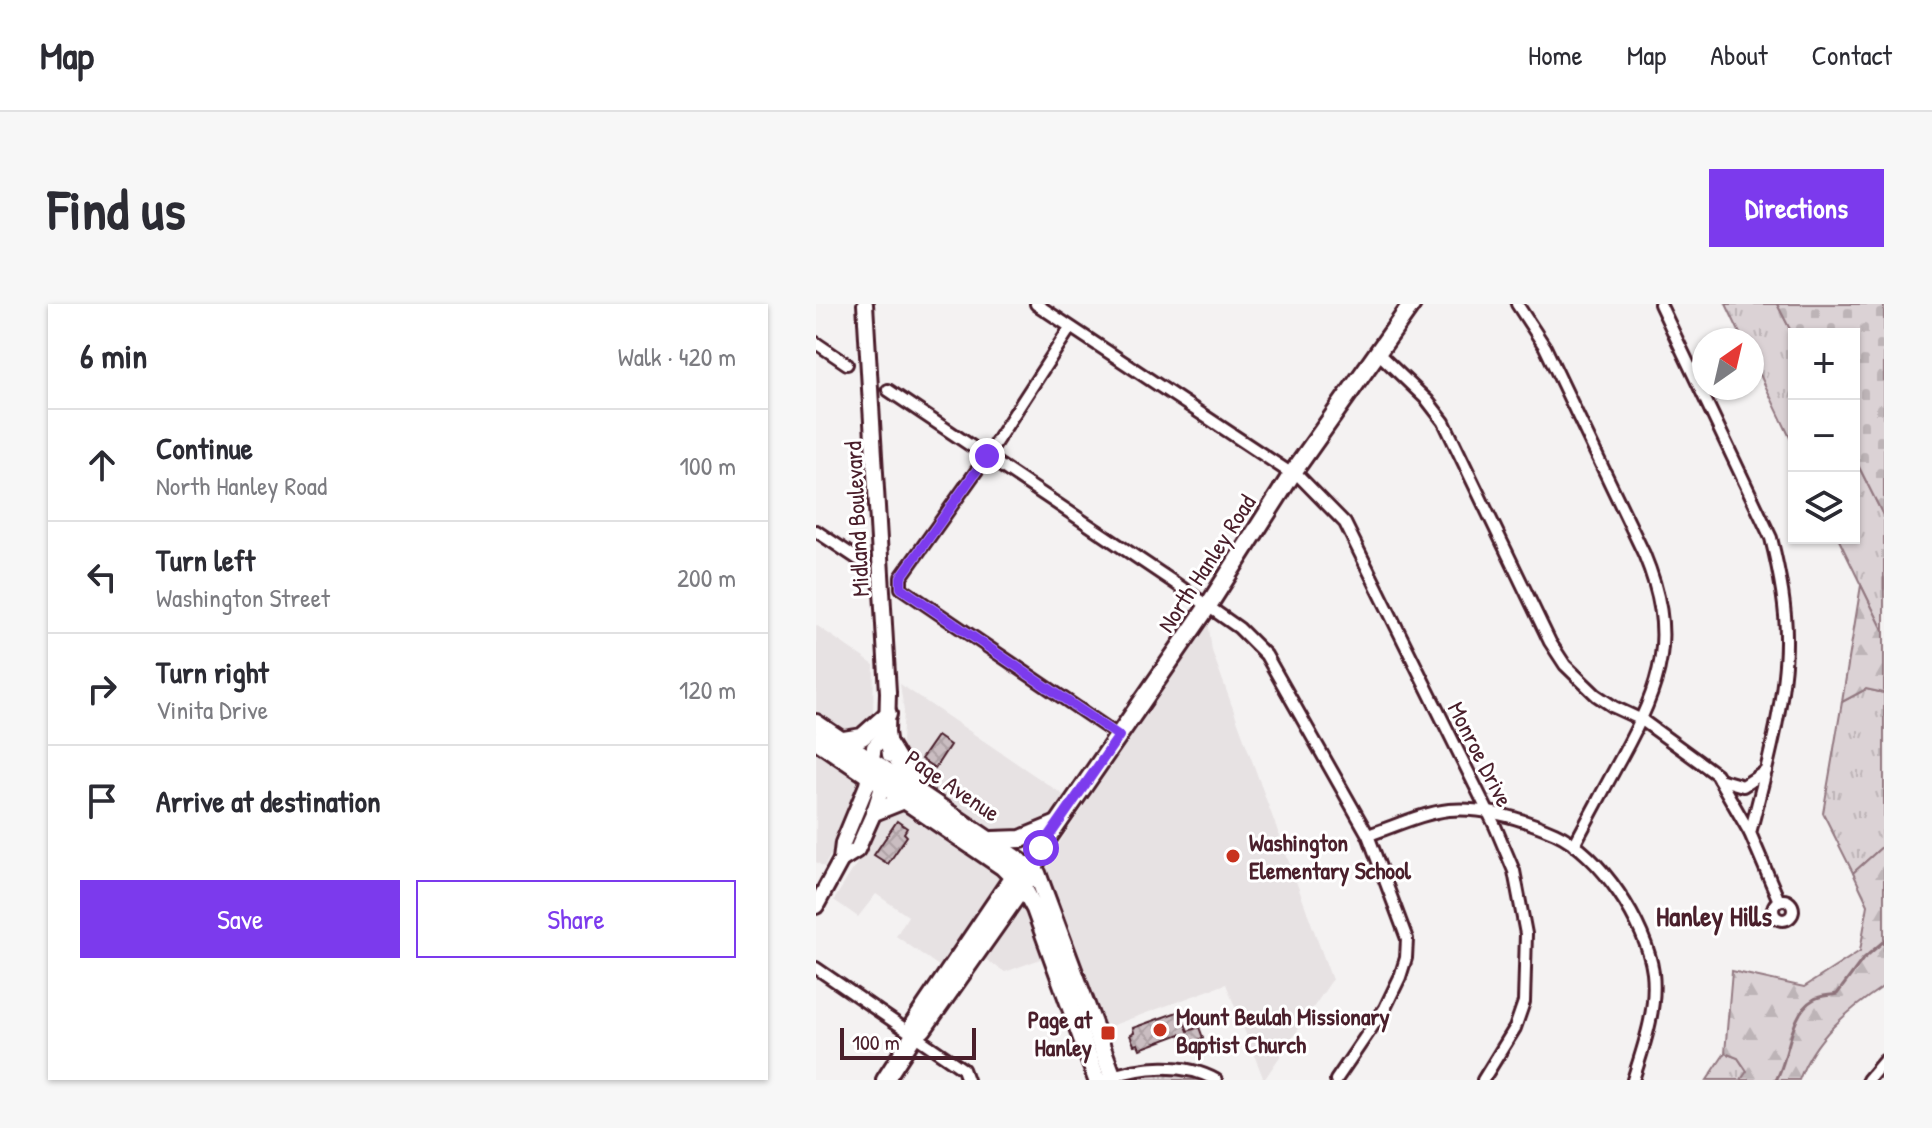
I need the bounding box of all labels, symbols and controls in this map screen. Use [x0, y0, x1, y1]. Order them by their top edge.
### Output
text: Map [40, 29, 94, 81]
text: Home [1528, 36, 1583, 74]
text: Map [1627, 36, 1666, 74]
text: About [1710, 36, 1768, 74]
text: Contact [1812, 36, 1892, 74]
button: Directions [1709, 169, 1884, 247]
text: Find us [48, 171, 186, 246]
north arrow [1692, 328, 1764, 400]
map controls [1788, 328, 1860, 544]
button: + [1788, 328, 1860, 400]
text: 6 min [80, 333, 148, 379]
text: Walk · 420 m [618, 339, 736, 374]
button: − [1788, 400, 1860, 472]
text: Continue [156, 428, 253, 468]
route end [969, 438, 1005, 474]
street label: Midland Boulevard [836, 441, 876, 597]
icon: ahead [80, 443, 124, 487]
text: 100 m [680, 448, 736, 483]
text: North Hanley Road [156, 468, 327, 503]
button: layers [1788, 472, 1860, 544]
street label: North Hanley Road [1150, 488, 1262, 638]
text: Turn left [156, 540, 255, 580]
icon: left [80, 555, 124, 599]
text: 200 m [677, 560, 736, 595]
text: Washington Street [156, 580, 330, 615]
text: Turn right [156, 652, 269, 692]
icon: right [80, 667, 124, 711]
text: 120 m [679, 672, 736, 707]
text: Vinita Drive [156, 692, 268, 727]
street label: Monroe Drive [1441, 696, 1521, 812]
street label: Page Avenue [899, 742, 1007, 829]
icon: arrive [80, 779, 124, 823]
text: Arrive at destination [156, 781, 381, 821]
place label: Washington Elementary School [1249, 826, 1412, 887]
route start [1023, 830, 1059, 866]
marker: Washington Elementary School [1224, 847, 1242, 865]
button: Save [80, 880, 400, 958]
button: Share [416, 880, 736, 958]
district label: Hanley Hills [1656, 897, 1772, 936]
place label: Mount Beulah Missionary Baptist Church [1176, 1000, 1390, 1061]
place label: Page at Hanley [1028, 1003, 1093, 1064]
marker: Mount Beulah Missionary Baptist Church [1151, 1021, 1169, 1039]
scale bar [840, 1024, 976, 1060]
marker: Page at Hanley [1099, 1024, 1117, 1042]
text: 100 m [852, 1027, 900, 1057]

